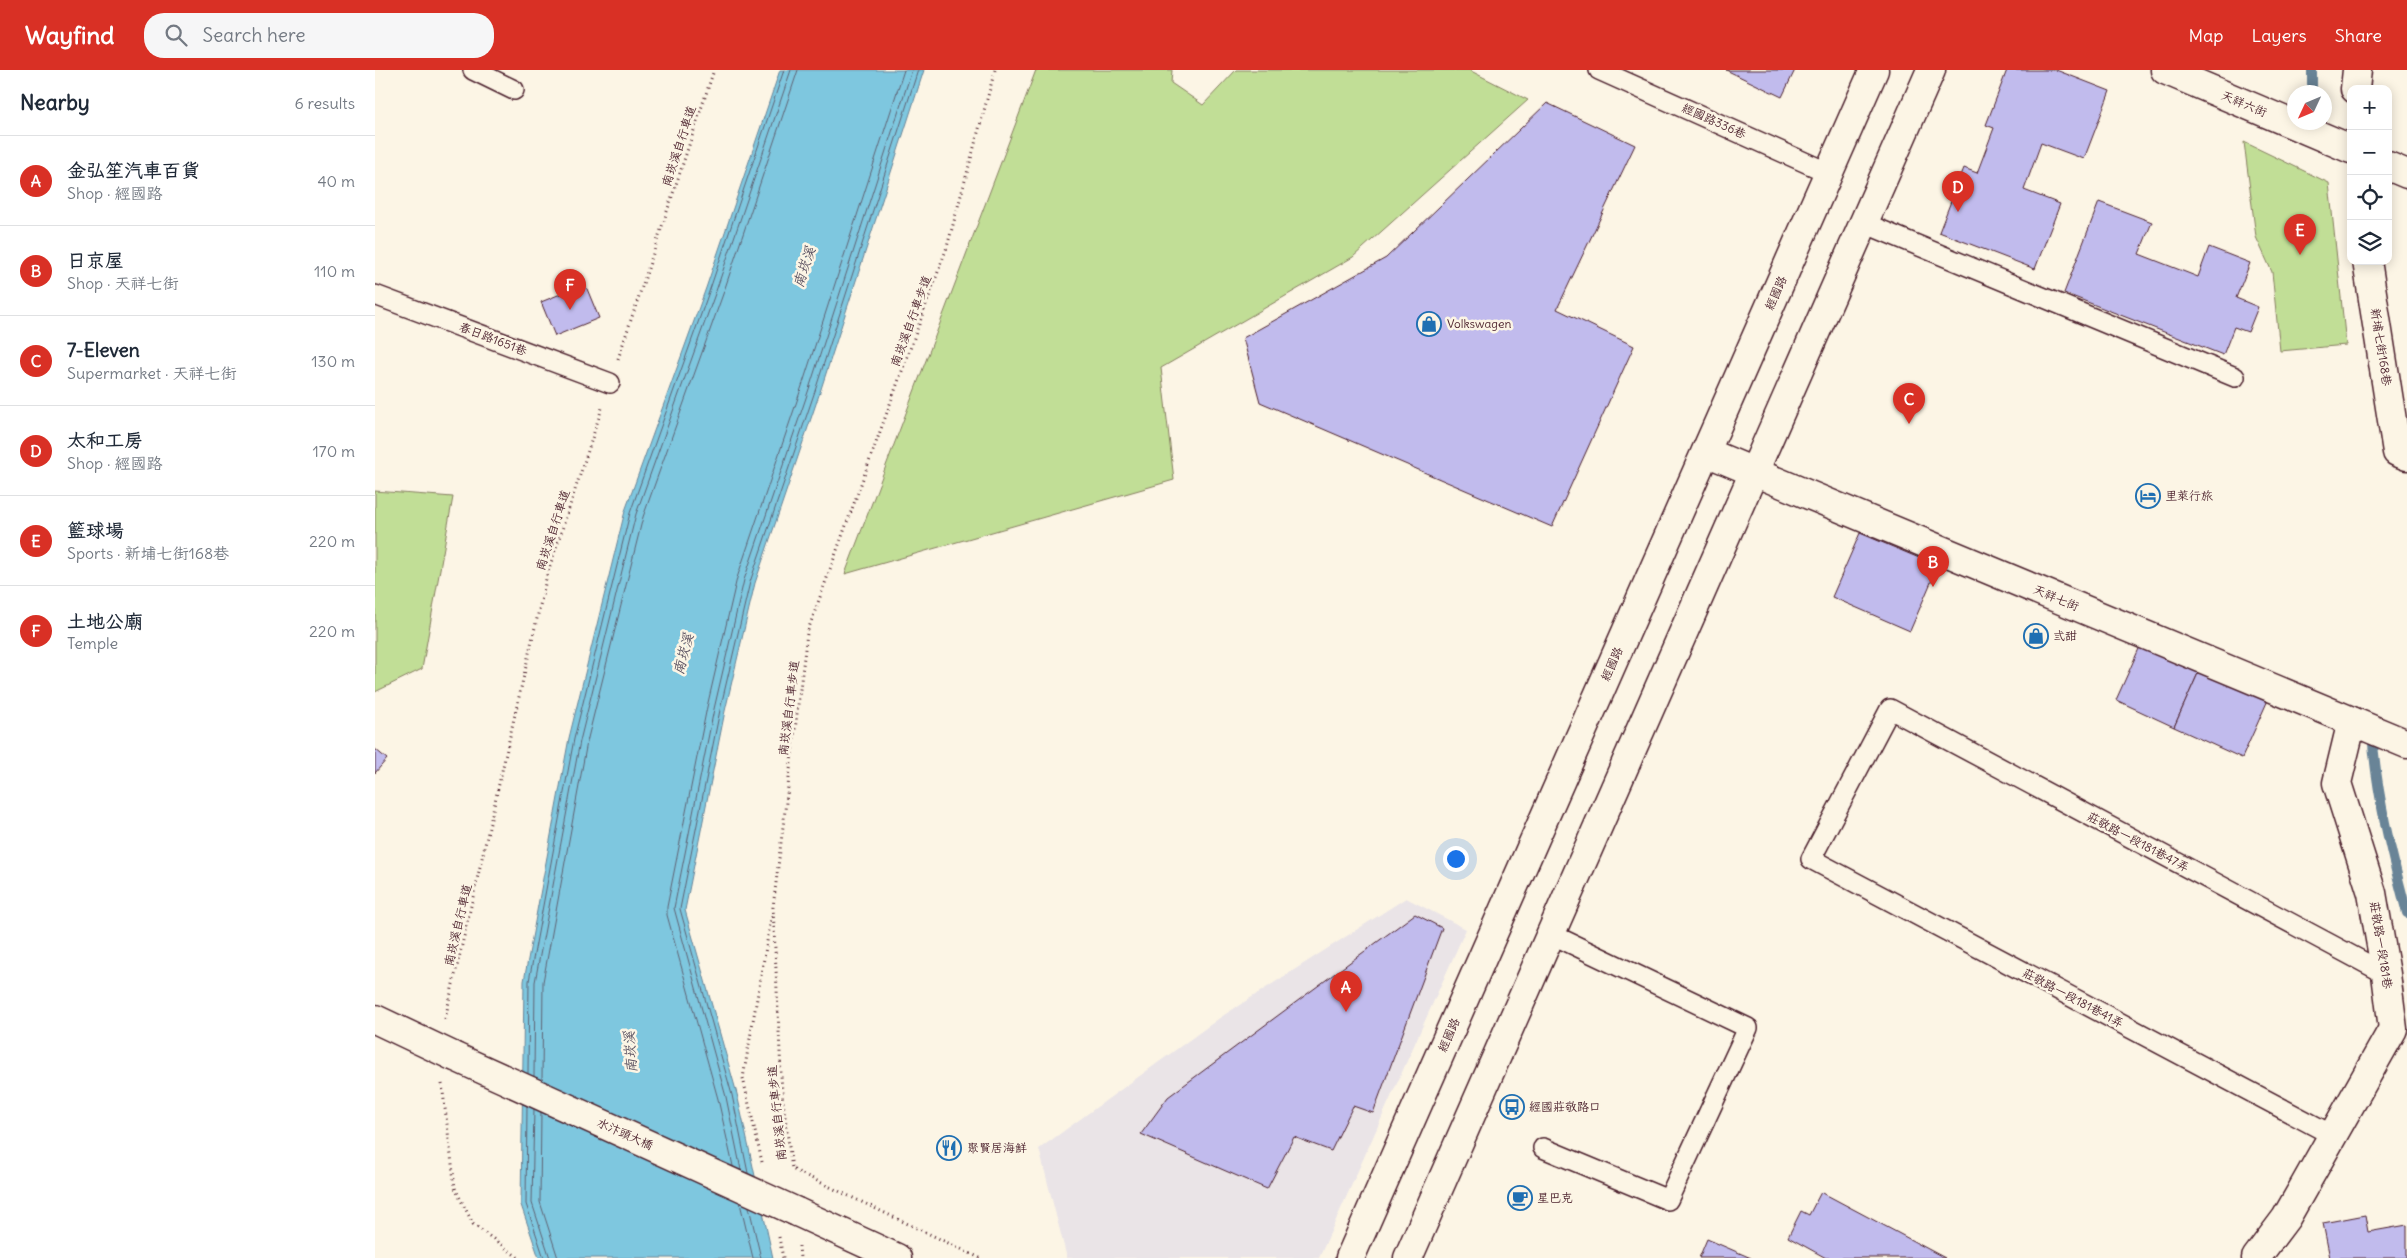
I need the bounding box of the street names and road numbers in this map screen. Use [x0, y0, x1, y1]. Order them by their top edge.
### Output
street label: 天祥六街 [2219, 87, 2269, 120]
street label: 經國路336巷 [1680, 100, 1749, 141]
street label: 南崁溪自行車道 [658, 104, 699, 188]
street label: 南崁溪自行車步道 [887, 273, 934, 369]
street label: 經國路 [1761, 273, 1790, 312]
street label: 新埔七街168巷 [2368, 307, 2395, 387]
street label: 春日路1651巷 [457, 319, 529, 358]
street label: 南崁溪自行車道 [532, 488, 573, 572]
street label: 天祥七街 [2031, 581, 2081, 614]
street label: 經國路 [1597, 644, 1626, 683]
street label: 南崁溪自行車步道 [775, 659, 802, 757]
street label: 莊敬路一段181巷47弄 [2085, 808, 2192, 875]
street label: 南崁溪自行車道 [441, 882, 474, 968]
street label: 莊敬路一段181巷 [2367, 900, 2396, 990]
street label: 莊敬路一段181巷41弄 [2020, 965, 2126, 1030]
street label: 經國路 [1434, 1015, 1463, 1054]
street label: 南崁溪自行車步道 [764, 1065, 789, 1162]
street label: 水汴頭大橋 [595, 1114, 656, 1153]

